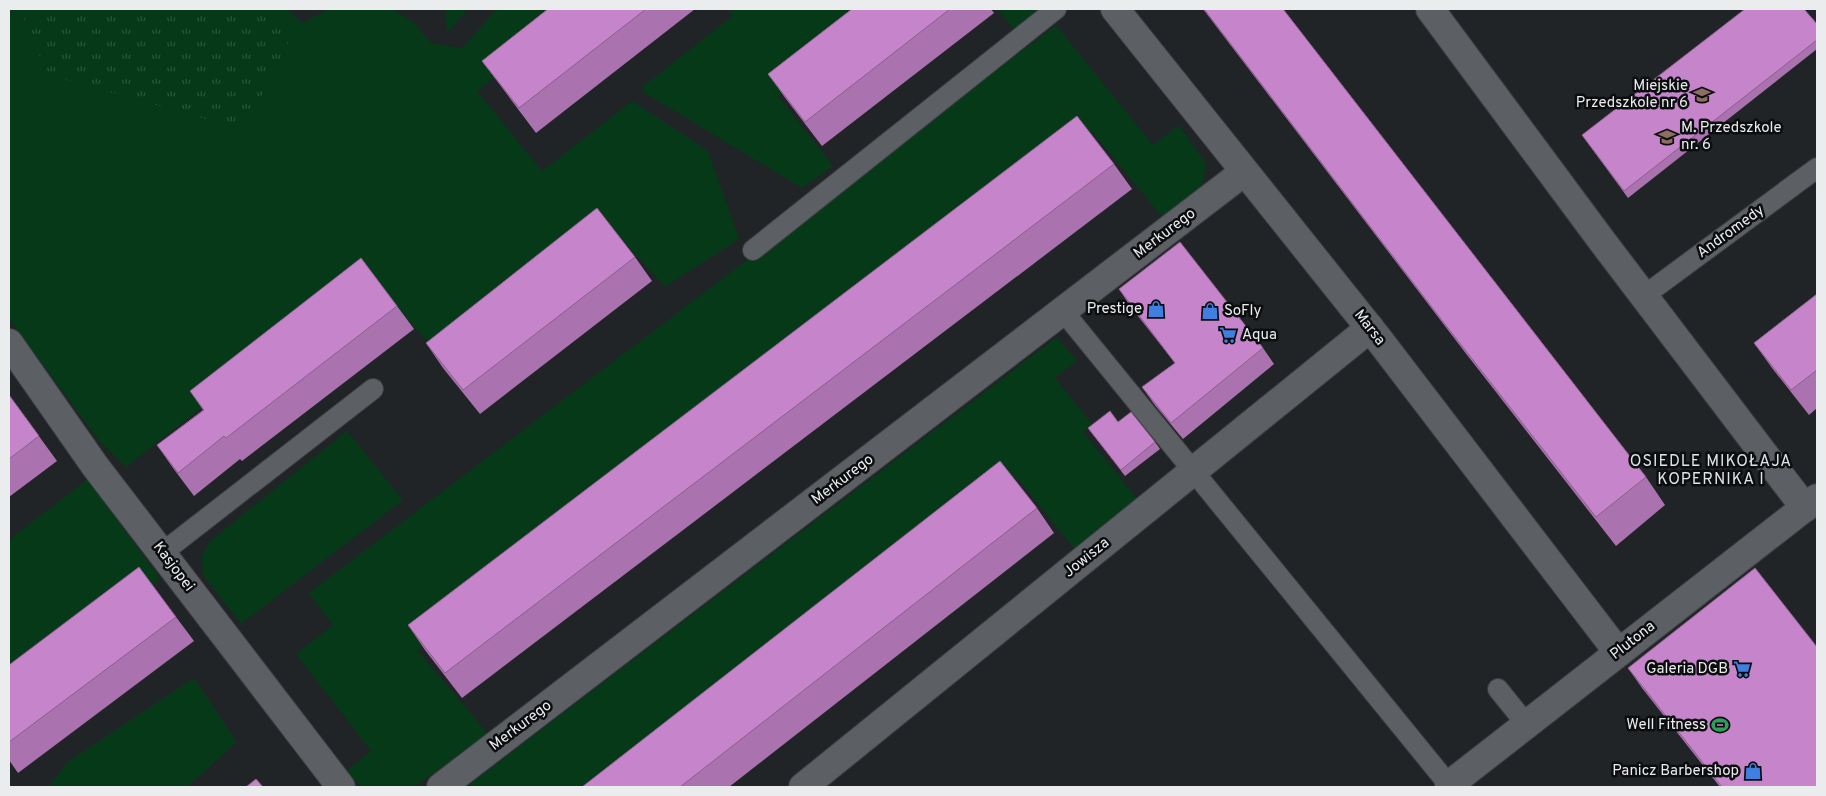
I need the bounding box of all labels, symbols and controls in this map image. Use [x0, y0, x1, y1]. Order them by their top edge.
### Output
place label: Miejskie Przedszkole nr 6 [1576, 77, 1688, 113]
school or university icon: Miejskie Przedszkole nr 6 [1692, 85, 1712, 105]
place label: M. Przedszkole nr. 6 [1681, 119, 1782, 155]
school or university icon: M. Przedszkole nr. 6 [1657, 127, 1677, 147]
street label: Andromedy [1694, 201, 1768, 263]
street label: Merkurego [1130, 204, 1200, 264]
shop icon: Prestige [1146, 299, 1166, 319]
place label: Prestige [1087, 300, 1142, 319]
shop icon: SoFly [1200, 301, 1220, 321]
place label: SoFly [1224, 302, 1261, 321]
street label: Marsa [1349, 306, 1389, 350]
supermarket icon: Aqua [1218, 325, 1238, 345]
place label: Aqua [1242, 326, 1277, 345]
street label: Merkurego [808, 450, 878, 510]
district label: OSIEDLE MIKOŁAJA KOPERNIKA I [1630, 452, 1792, 490]
street label: Jowisza [1060, 534, 1114, 582]
street label: Kasjopei [148, 538, 198, 596]
street label: Plutona [1607, 617, 1659, 665]
supermarket icon: Galeria DGB [1732, 659, 1752, 679]
place label: Galeria DGB [1646, 660, 1728, 679]
street label: Merkurego [486, 696, 556, 756]
sports icon: Well Fitness [1710, 715, 1730, 735]
place label: Well Fitness [1626, 716, 1706, 735]
shop icon: Panicz Barbershop [1743, 761, 1763, 781]
place label: Panicz Barbershop [1612, 762, 1739, 781]

